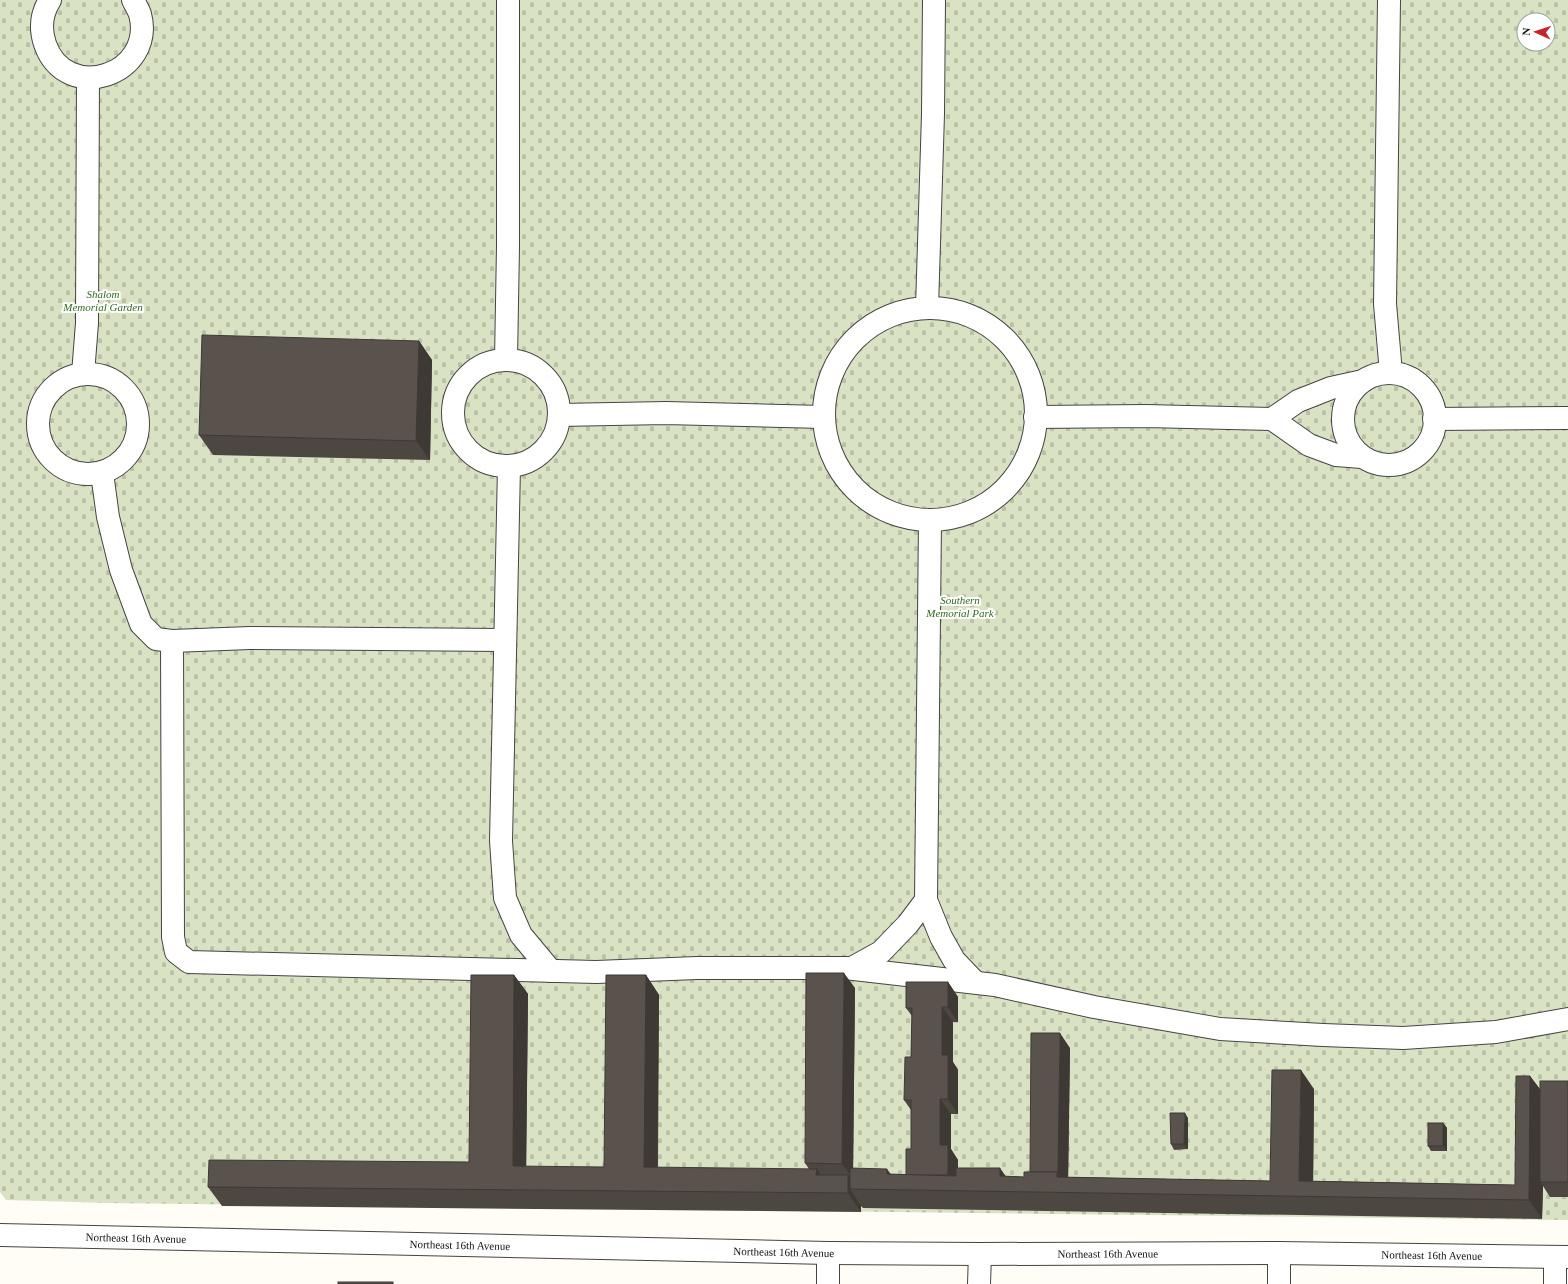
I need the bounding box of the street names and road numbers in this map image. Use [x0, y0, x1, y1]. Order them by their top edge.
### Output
street label: Northeast 16th Avenue [85, 1231, 187, 1245]
street label: Northeast 16th Avenue [409, 1238, 510, 1252]
street label: Northeast 16th Avenue [733, 1245, 834, 1259]
street label: Northeast 16th Avenue [1057, 1247, 1158, 1260]
street label: Northeast 16th Avenue [1381, 1248, 1482, 1262]

